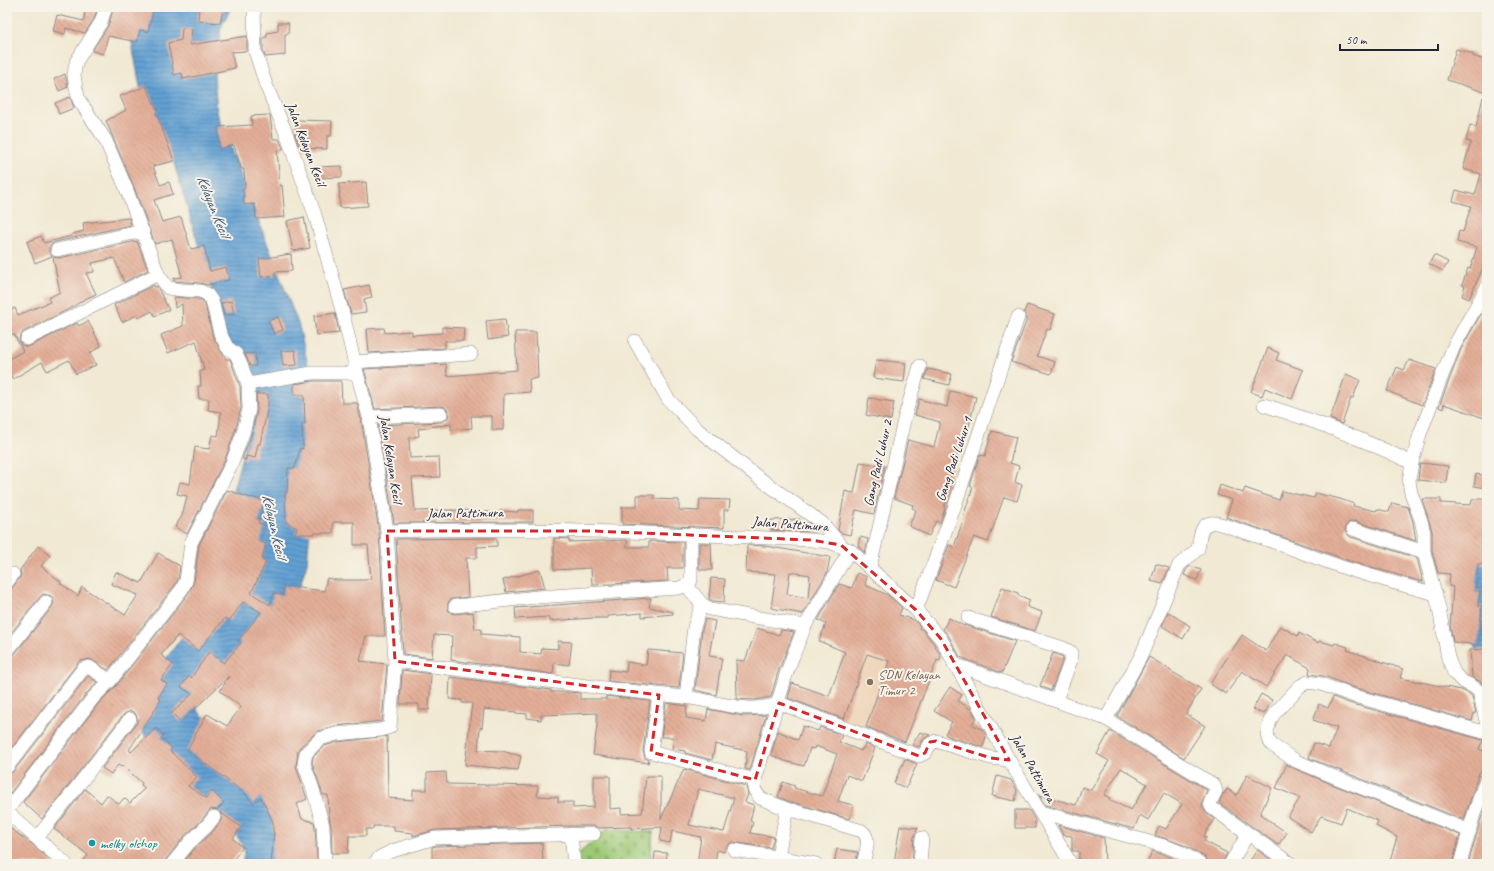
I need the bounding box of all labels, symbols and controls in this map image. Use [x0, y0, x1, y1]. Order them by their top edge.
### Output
scale bar [1340, 26, 1438, 52]
text: 50 m [1346, 32, 1368, 48]
street label: Jalan Kelayan Kecil [282, 99, 331, 191]
water label: Kelayan Kecil [192, 173, 236, 245]
street label: Jalan Kelayan Kecil [376, 413, 407, 507]
street label: Gang Padi Luhur 1 [932, 414, 977, 503]
street label: Gang Padi Luhur 2 [860, 417, 897, 508]
water label: Kelayan Kecil [257, 492, 292, 565]
street label: Jalan Pattimura [426, 504, 504, 522]
street label: Jalan Pattimura [750, 513, 830, 535]
place label: SDN Kelayan Timur 2 [878, 666, 941, 699]
marker: SDN Kelayan Timur 2 [865, 677, 875, 687]
street label: Jalan Pattimura [1006, 730, 1060, 806]
place label: melky olshop [100, 835, 158, 852]
marker: melky olshop [87, 838, 97, 848]

